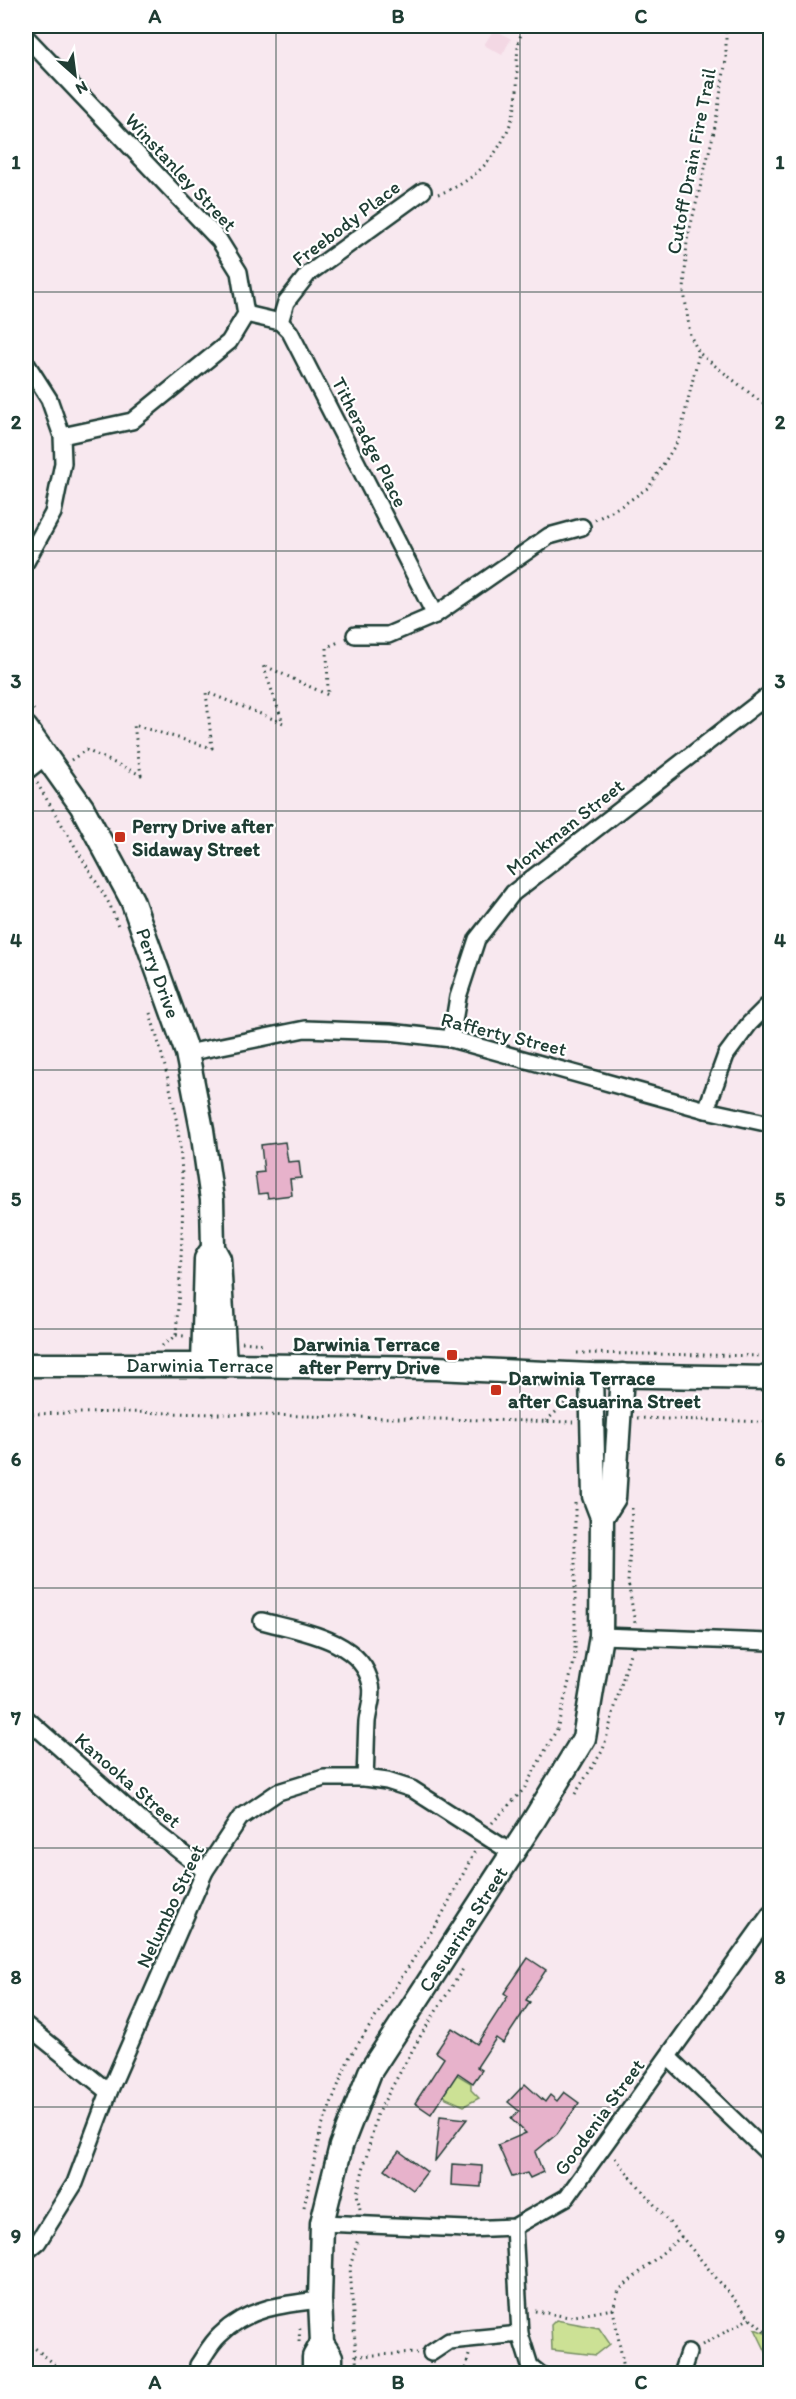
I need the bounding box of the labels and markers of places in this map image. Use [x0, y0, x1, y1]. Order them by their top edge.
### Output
place label: Perry Drive after Sidaway Street [132, 814, 274, 862]
marker: Perry Drive after Sidaway Street [113, 830, 127, 844]
place label: Darwinia Terrace after Perry Drive [293, 1332, 440, 1380]
marker: Darwinia Terrace after Perry Drive [445, 1348, 459, 1362]
place label: Darwinia Terrace after Casuarina Street [508, 1366, 701, 1413]
marker: Darwinia Terrace after Casuarina Street [489, 1383, 503, 1397]

